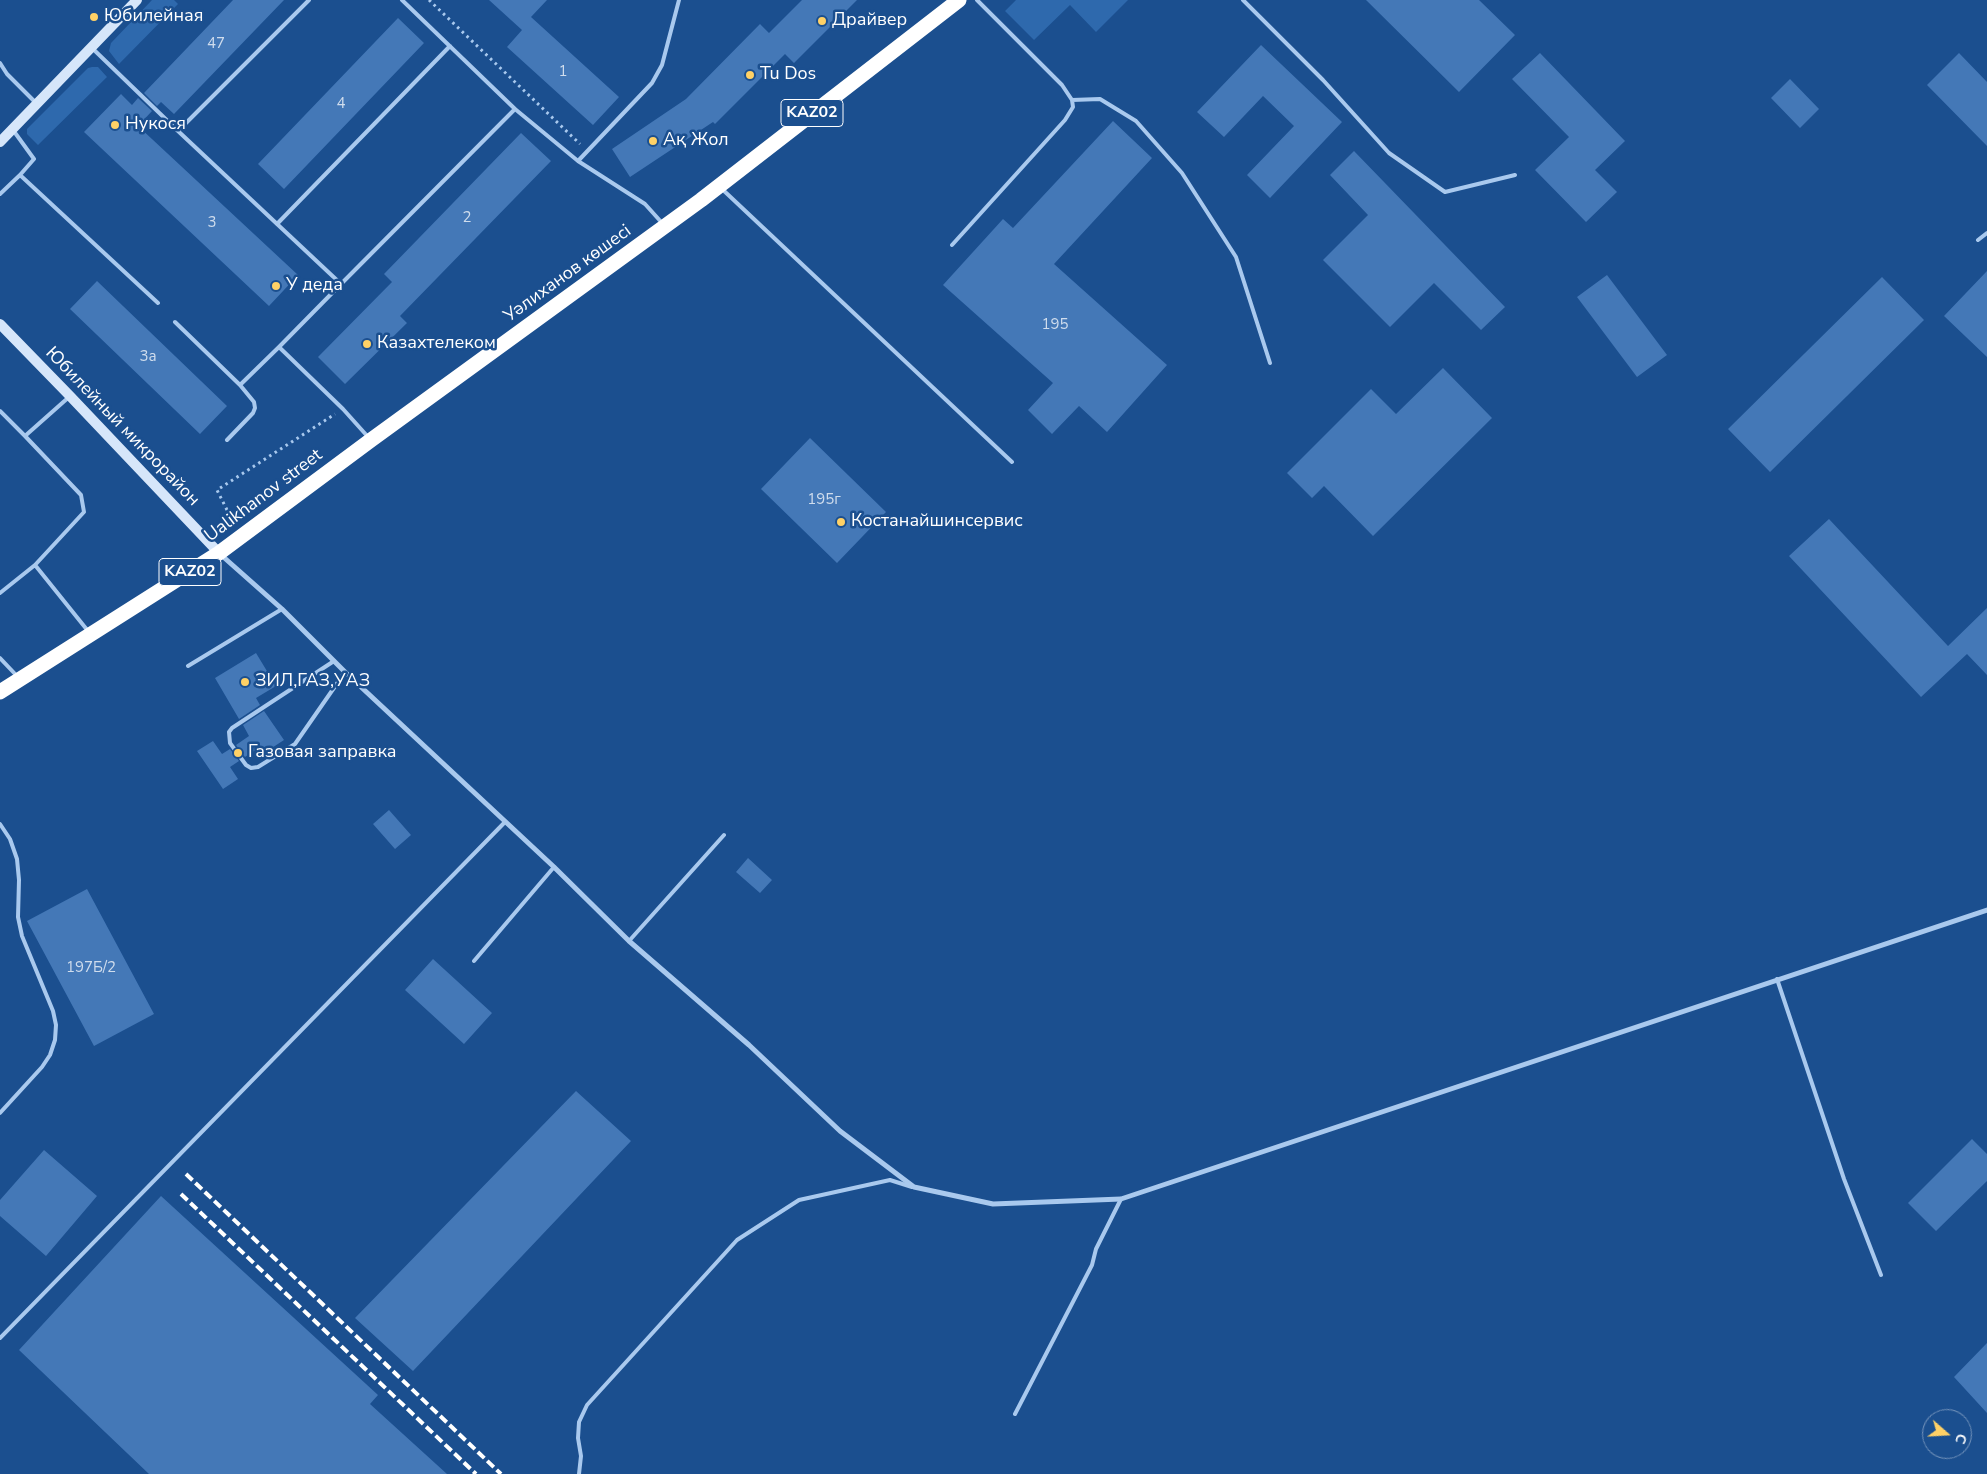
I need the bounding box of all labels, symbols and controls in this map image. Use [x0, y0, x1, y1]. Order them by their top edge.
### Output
place label: Юбилейная [104, 6, 204, 28]
place label: Драйвер [832, 10, 907, 32]
marker: Юбилейная [88, 11, 100, 23]
marker: Драйвер [816, 15, 828, 27]
house number: 47 [207, 35, 225, 53]
house number: 1 [559, 63, 567, 81]
place label: Tu Dos [760, 64, 816, 86]
marker: Tu Dos [744, 69, 756, 81]
house number: 4 [337, 95, 345, 113]
road number: KАZ02 [781, 100, 843, 126]
place label: Нукося [125, 114, 186, 136]
marker: Нукося [109, 119, 121, 131]
place label: Ақ Жол [663, 130, 729, 152]
marker: Ақ Жол [647, 135, 659, 147]
house number: 2 [463, 209, 471, 227]
house number: 3 [208, 214, 216, 232]
street label: Уәлиханов көшесі [500, 221, 636, 327]
place label: У деда [286, 275, 343, 297]
marker: У деда [270, 280, 282, 292]
house number: 195 [1042, 316, 1068, 334]
place label: Казахтелеком [377, 333, 496, 355]
marker: Казахтелеком [361, 338, 373, 350]
street label: Юбилейный микрорайон [40, 343, 204, 511]
house number: 3а [139, 348, 157, 366]
street label: Ualikhanov street [201, 445, 327, 547]
house number: 195г [807, 491, 841, 509]
place label: Костанайшинсервис [851, 511, 1023, 533]
marker: Костанайшинсервис [835, 516, 847, 528]
road number: KАZ02 [159, 558, 221, 586]
place label: ЗИЛ,ГАЗ,УАЗ [255, 671, 370, 693]
marker: ЗИЛ,ГАЗ,УАЗ [239, 676, 251, 688]
place label: Газовая заправка [248, 742, 397, 764]
marker: Газовая заправка [232, 747, 244, 759]
house number: 197Б/2 [66, 959, 116, 977]
north arrow [1922, 1409, 1972, 1459]
text: С [1950, 1431, 1971, 1446]

